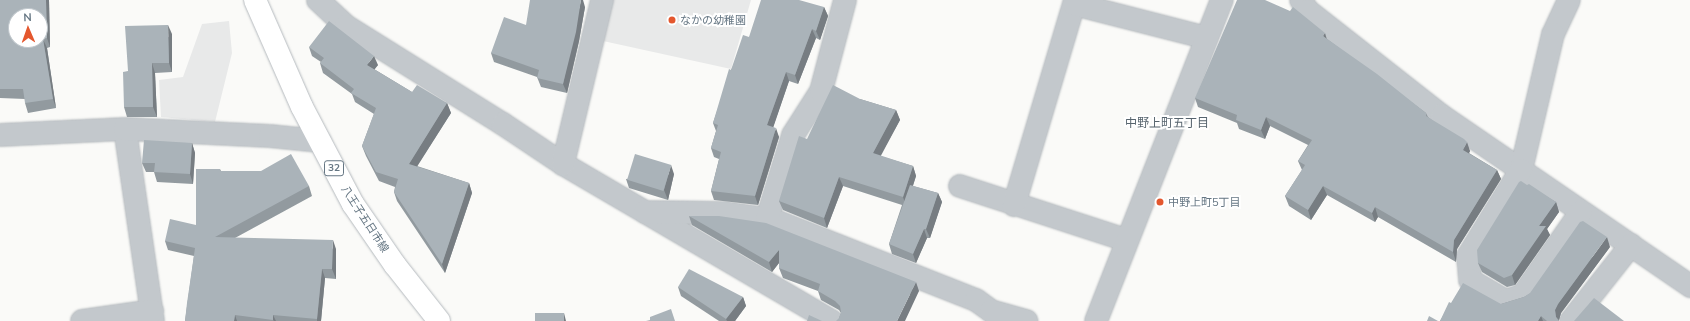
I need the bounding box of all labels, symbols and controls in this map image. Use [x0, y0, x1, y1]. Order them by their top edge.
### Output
north arrow [8, 8, 48, 48]
text: N [23, 10, 32, 24]
place label: なかの幼稚園 [680, 13, 746, 27]
marker: なかの幼稚園 [667, 15, 677, 25]
district label: 中野上町五丁目 [1125, 116, 1209, 130]
road number: 32 [324, 160, 344, 176]
street label: 八王子五日市線 [338, 183, 392, 255]
place label: 中野上町5丁目 [1168, 195, 1241, 209]
marker: 中野上町5丁目 [1155, 197, 1165, 207]

